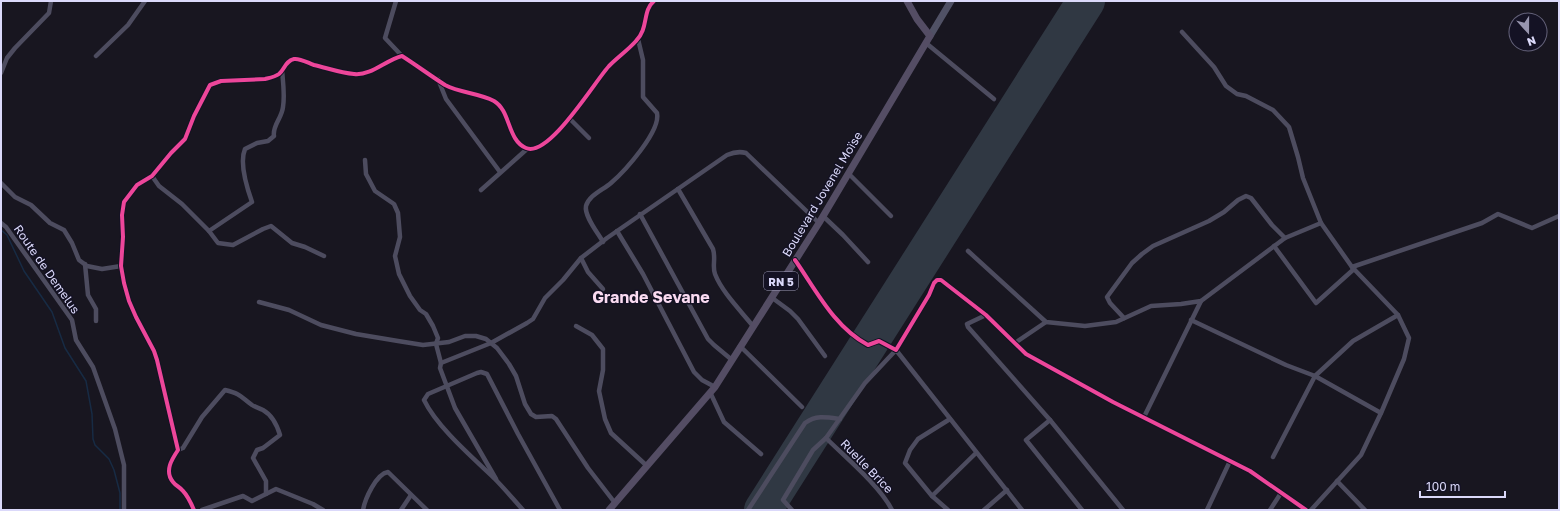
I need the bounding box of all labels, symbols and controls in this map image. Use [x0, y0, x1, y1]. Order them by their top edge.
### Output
north arrow [1508, 12, 1548, 52]
text: N [1526, 34, 1538, 49]
street label: Boulevard Jovenel Moïse [779, 129, 865, 259]
street label: Route de Demelus [11, 222, 83, 316]
road number: RN 5 [764, 272, 798, 290]
district label: Grande Sevane [592, 287, 710, 307]
street label: Ruelle Brice [838, 436, 896, 496]
scale bar [1420, 473, 1505, 499]
text: 100 m [1426, 479, 1460, 494]

